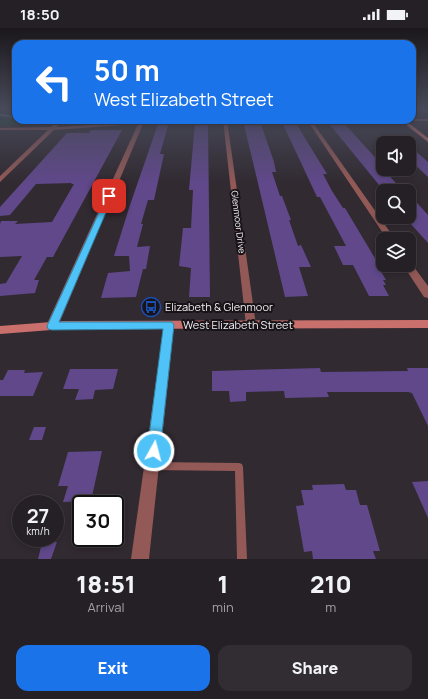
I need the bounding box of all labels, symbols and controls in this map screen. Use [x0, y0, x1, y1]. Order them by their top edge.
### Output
text: 18:50 [20, 4, 60, 25]
text: 50 m [94, 51, 160, 89]
icon: left [28, 56, 80, 108]
text: West Elizabeth Street [94, 87, 274, 111]
map controls [376, 136, 416, 272]
button: sound [376, 136, 416, 176]
pin [92, 179, 126, 213]
button: search [376, 184, 416, 224]
icon: arrive [98, 185, 120, 207]
street label: Glenmoor Drive [228, 190, 249, 254]
button: layers [376, 232, 416, 272]
bus stop icon: Elizabeth & Glenmoor [140, 296, 162, 318]
place label: Elizabeth & Glenmoor [165, 299, 273, 314]
street label: West Elizabeth Street [183, 317, 293, 332]
position arrow [133, 430, 175, 472]
speed limit sign: 30 [72, 495, 124, 547]
text: 27 [27, 502, 49, 529]
text: km/h [26, 524, 50, 538]
text: 18:51 [76, 567, 136, 600]
text: 1 [217, 567, 228, 600]
text: 210 [310, 567, 352, 600]
text: Arrival [87, 598, 125, 616]
text: min [212, 598, 234, 616]
text: m [325, 598, 336, 616]
button: Exit [16, 645, 210, 691]
button: Share [218, 645, 412, 691]

